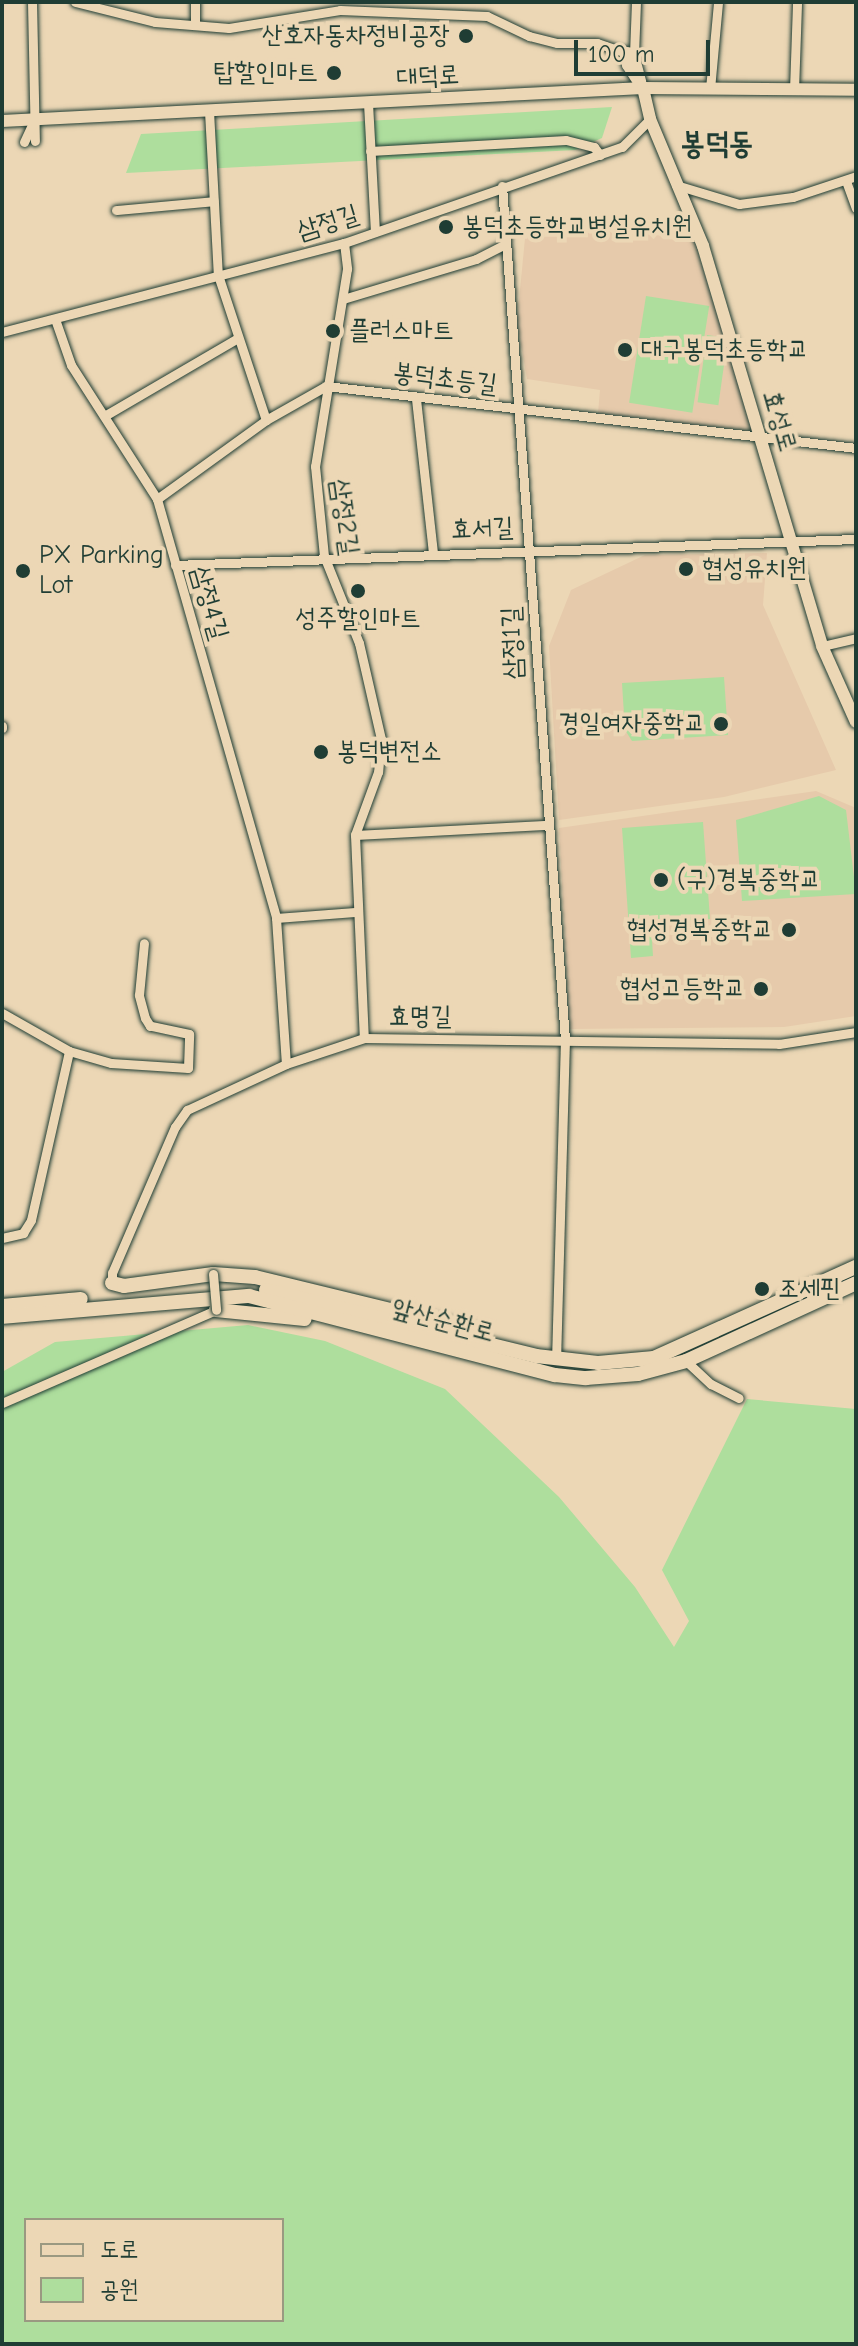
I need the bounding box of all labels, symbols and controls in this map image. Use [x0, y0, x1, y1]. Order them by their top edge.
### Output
place label: 산호자동차정비공장 [262, 20, 450, 52]
scale bar [578, 24, 714, 74]
marker: 산호자동차정비공장 [457, 27, 475, 45]
text: 100 m [588, 40, 655, 68]
place label: 탑할인마트 [213, 57, 318, 89]
street label: 대덕로 [396, 60, 460, 94]
marker: 탑할인마트 [325, 64, 343, 82]
district label: 봉덕동 [681, 126, 753, 162]
street label: 삼정길 [293, 199, 363, 247]
place label: 봉덕초등학교병설유치원 [462, 211, 692, 243]
marker: 봉덕초등학교병설유치원 [437, 218, 455, 236]
place label: 플러스마트 [349, 315, 454, 347]
marker: 플러스마트 [324, 322, 342, 340]
place label: 대구봉덕초등학교 [641, 334, 808, 366]
marker: 대구봉덕초등학교 [616, 341, 634, 359]
street label: 봉덕초등길 [391, 357, 499, 401]
street label: 효성로 [755, 387, 803, 455]
street label: 삼정2길 [323, 477, 365, 557]
street label: 효서길 [450, 512, 514, 546]
place label: PX Parking Lot [39, 540, 164, 602]
place label: 협성유치원 [702, 553, 807, 585]
marker: 협성유치원 [677, 560, 695, 578]
marker: PX Parking Lot [14, 562, 32, 580]
street label: 삼정4길 [184, 562, 234, 644]
marker: 성주할인마트 [349, 582, 367, 600]
place label: 성주할인마트 [295, 603, 421, 635]
street label: 삼정1길 [496, 606, 530, 680]
place label: 경일여자중학교 [559, 708, 705, 740]
marker: 경일여자중학교 [712, 715, 730, 733]
place label: 봉덕변전소 [337, 736, 442, 768]
marker: 봉덕변전소 [312, 743, 330, 761]
place label: (구)경복중학교 [677, 864, 821, 896]
marker: (구)경복중학교 [652, 871, 670, 889]
place label: 협성경복중학교 [627, 914, 773, 946]
marker: 협성경복중학교 [780, 921, 798, 939]
place label: 협성고등학교 [619, 973, 745, 1005]
marker: 협성고등학교 [752, 980, 770, 998]
street label: 효명길 [389, 1001, 451, 1033]
place label: 조세핀 [778, 1273, 841, 1305]
marker: 조세핀 [753, 1280, 771, 1298]
street label: 앞산순환로 [388, 1292, 498, 1350]
legend [24, 2218, 284, 2322]
text: 도로 [100, 2235, 139, 2263]
text: 공원 [100, 2275, 139, 2303]

